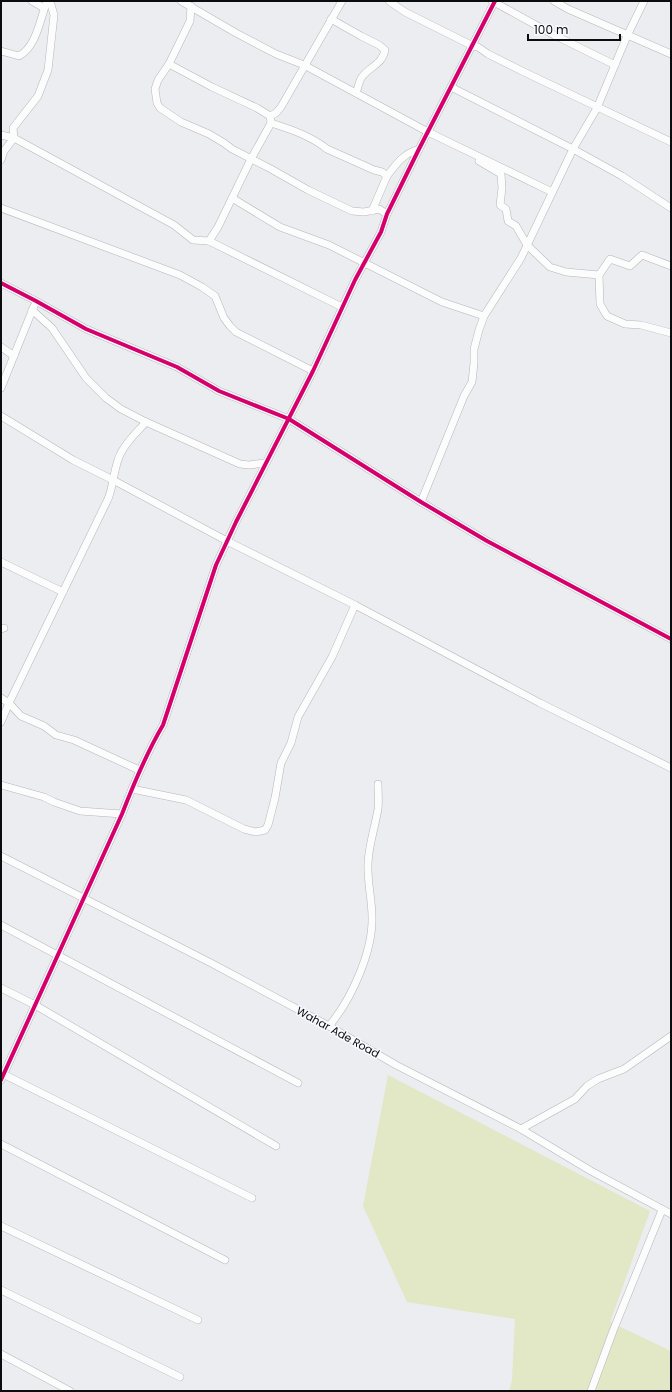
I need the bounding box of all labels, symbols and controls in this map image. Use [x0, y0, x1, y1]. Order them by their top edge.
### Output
scale bar [528, 16, 620, 42]
text: 100 m [534, 21, 568, 38]
street label: Wahar Ade Road [293, 1002, 383, 1062]

